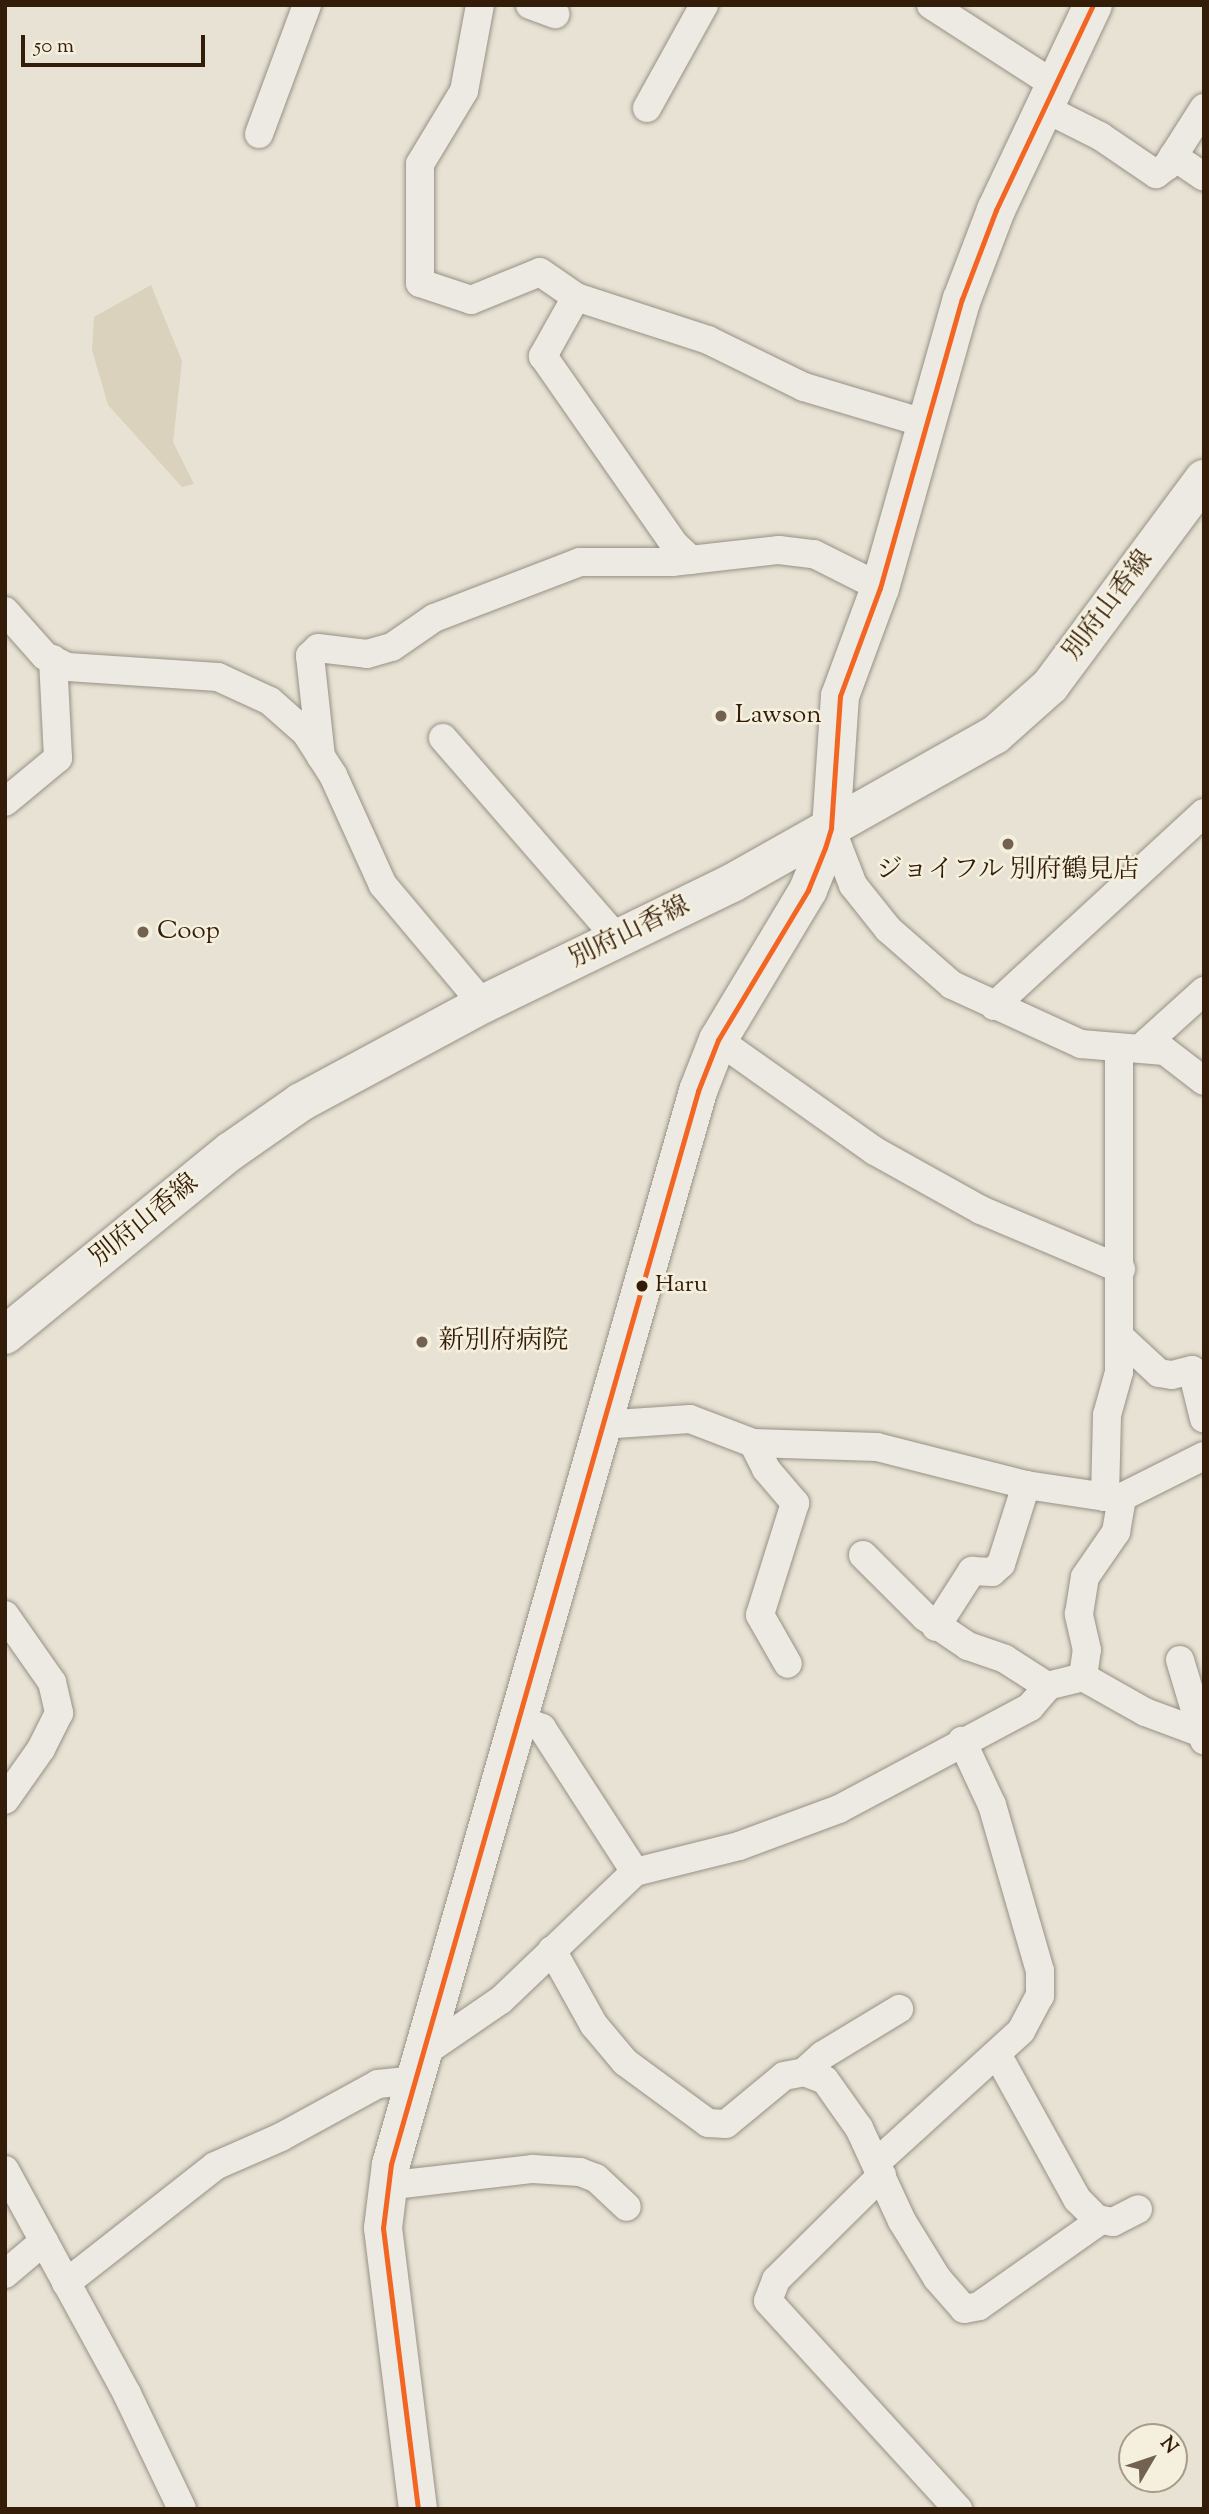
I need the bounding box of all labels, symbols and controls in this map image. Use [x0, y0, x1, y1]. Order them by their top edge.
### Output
scale bar [24, 21, 208, 65]
text: 50 m [34, 32, 74, 62]
street label: 別府山香線 [1057, 545, 1161, 667]
place label: Lawson [735, 700, 822, 732]
marker: Lawson [713, 708, 729, 724]
marker: ジョイフル 別府鶴見店 [1000, 836, 1016, 852]
place label: ジョイフル 別府鶴見店 [875, 855, 1141, 887]
street label: 別府山香線 [565, 890, 695, 976]
place label: Coop [157, 916, 220, 948]
marker: Coop [135, 924, 151, 940]
street label: 別府山香線 [85, 1168, 205, 1274]
place label: Haru [655, 1272, 708, 1300]
marker: Haru [635, 1279, 649, 1293]
place label: 新別府病院 [438, 1326, 568, 1358]
marker: 新別府病院 [412, 1332, 432, 1352]
north arrow [1118, 2423, 1188, 2493]
text: N [1153, 2431, 1183, 2460]

